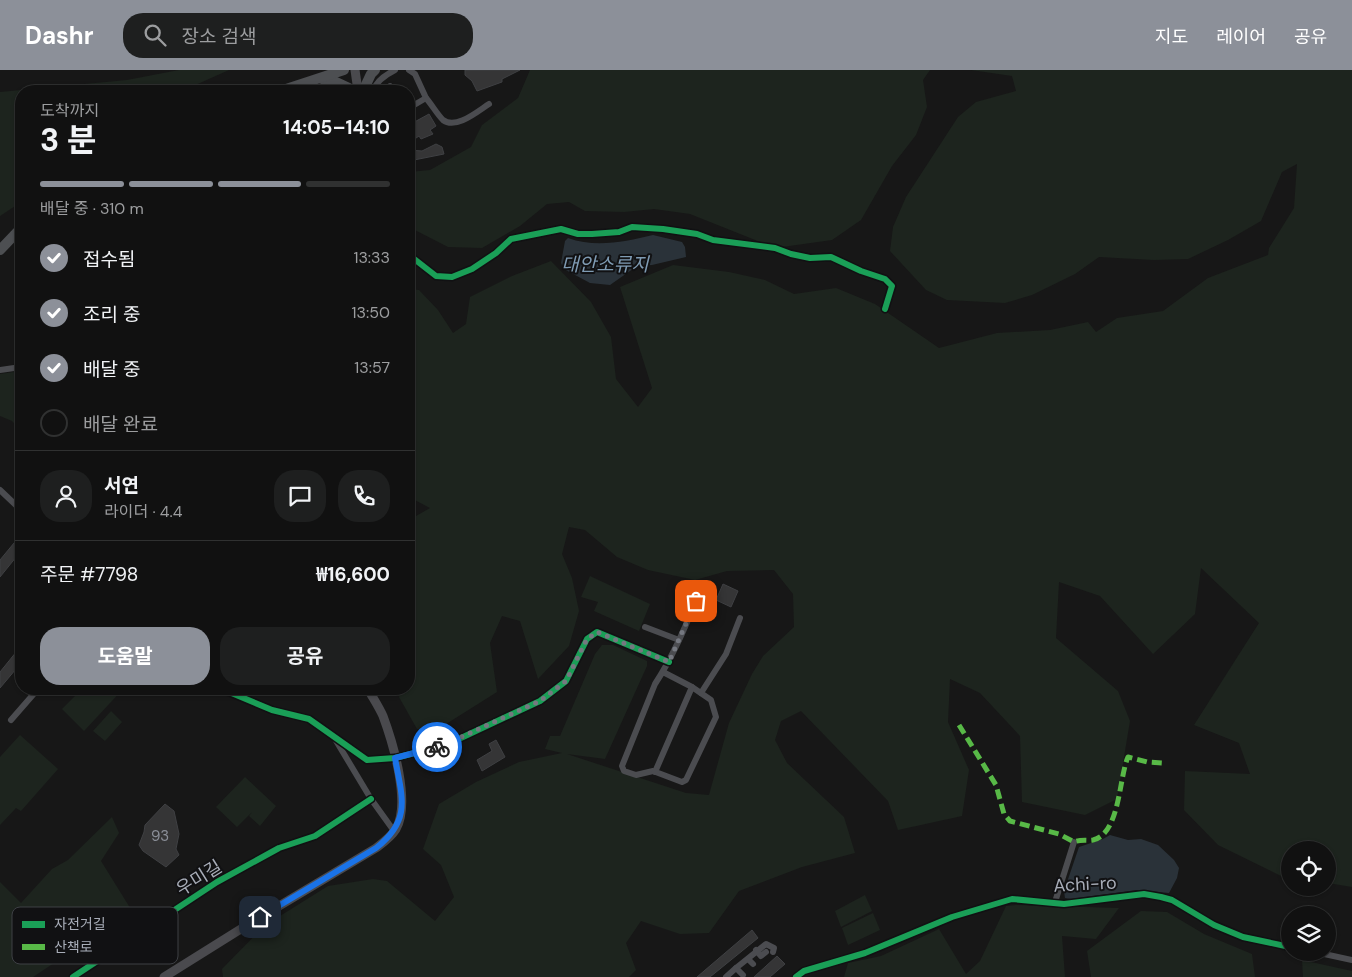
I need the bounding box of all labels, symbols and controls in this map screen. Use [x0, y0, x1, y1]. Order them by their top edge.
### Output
search box [123, 13, 473, 58]
text: Dashr [25, 20, 93, 51]
icon: search [141, 21, 169, 49]
text: 장소 검색 [181, 24, 256, 49]
text: 지도 [1155, 25, 1188, 49]
text: 레이어 [1216, 25, 1266, 49]
text: 공유 [1294, 25, 1327, 49]
text: 도착까지 [40, 100, 99, 121]
text: 14:05–14:10 [283, 115, 390, 140]
text: 3 분 [40, 119, 96, 161]
text: 배달 중 · 310 m [40, 198, 144, 219]
icon: check [40, 244, 68, 272]
text: 접수됨 [83, 247, 135, 272]
text: 13:33 [353, 247, 390, 268]
water label: 대안소류지 [561, 252, 650, 277]
icon: check [40, 299, 68, 327]
text: 조리 중 [83, 302, 141, 327]
text: 13:50 [352, 302, 390, 323]
icon: check [40, 354, 68, 382]
text: 배달 중 [83, 357, 141, 382]
text: 13:57 [354, 357, 390, 378]
text: 배달 완료 [83, 412, 158, 437]
button: person [40, 470, 92, 522]
button: chat [274, 470, 326, 522]
button: phone [338, 470, 390, 522]
text: 서연 [104, 473, 139, 498]
text: 라이더 · 4.4 [104, 501, 182, 522]
text: 주문 #7798 [40, 562, 138, 587]
text: ₩16,600 [316, 562, 390, 587]
pin [675, 580, 717, 622]
icon: bag [682, 587, 710, 615]
button: 도움말 [40, 627, 210, 685]
button: 공유 [220, 627, 390, 685]
courier [412, 722, 462, 772]
icon: bike [423, 733, 451, 761]
house number: 93 [151, 826, 169, 846]
map controls [1281, 841, 1336, 961]
button: locate [1281, 841, 1336, 896]
street label: 우미길 [172, 855, 226, 901]
street label: Achi-ro [1053, 870, 1117, 898]
pin [239, 896, 281, 938]
icon: home [246, 903, 274, 931]
button: layers [1281, 906, 1336, 961]
legend [12, 907, 178, 964]
text: 자전거길 [54, 915, 106, 933]
text: 산책로 [54, 938, 93, 956]

